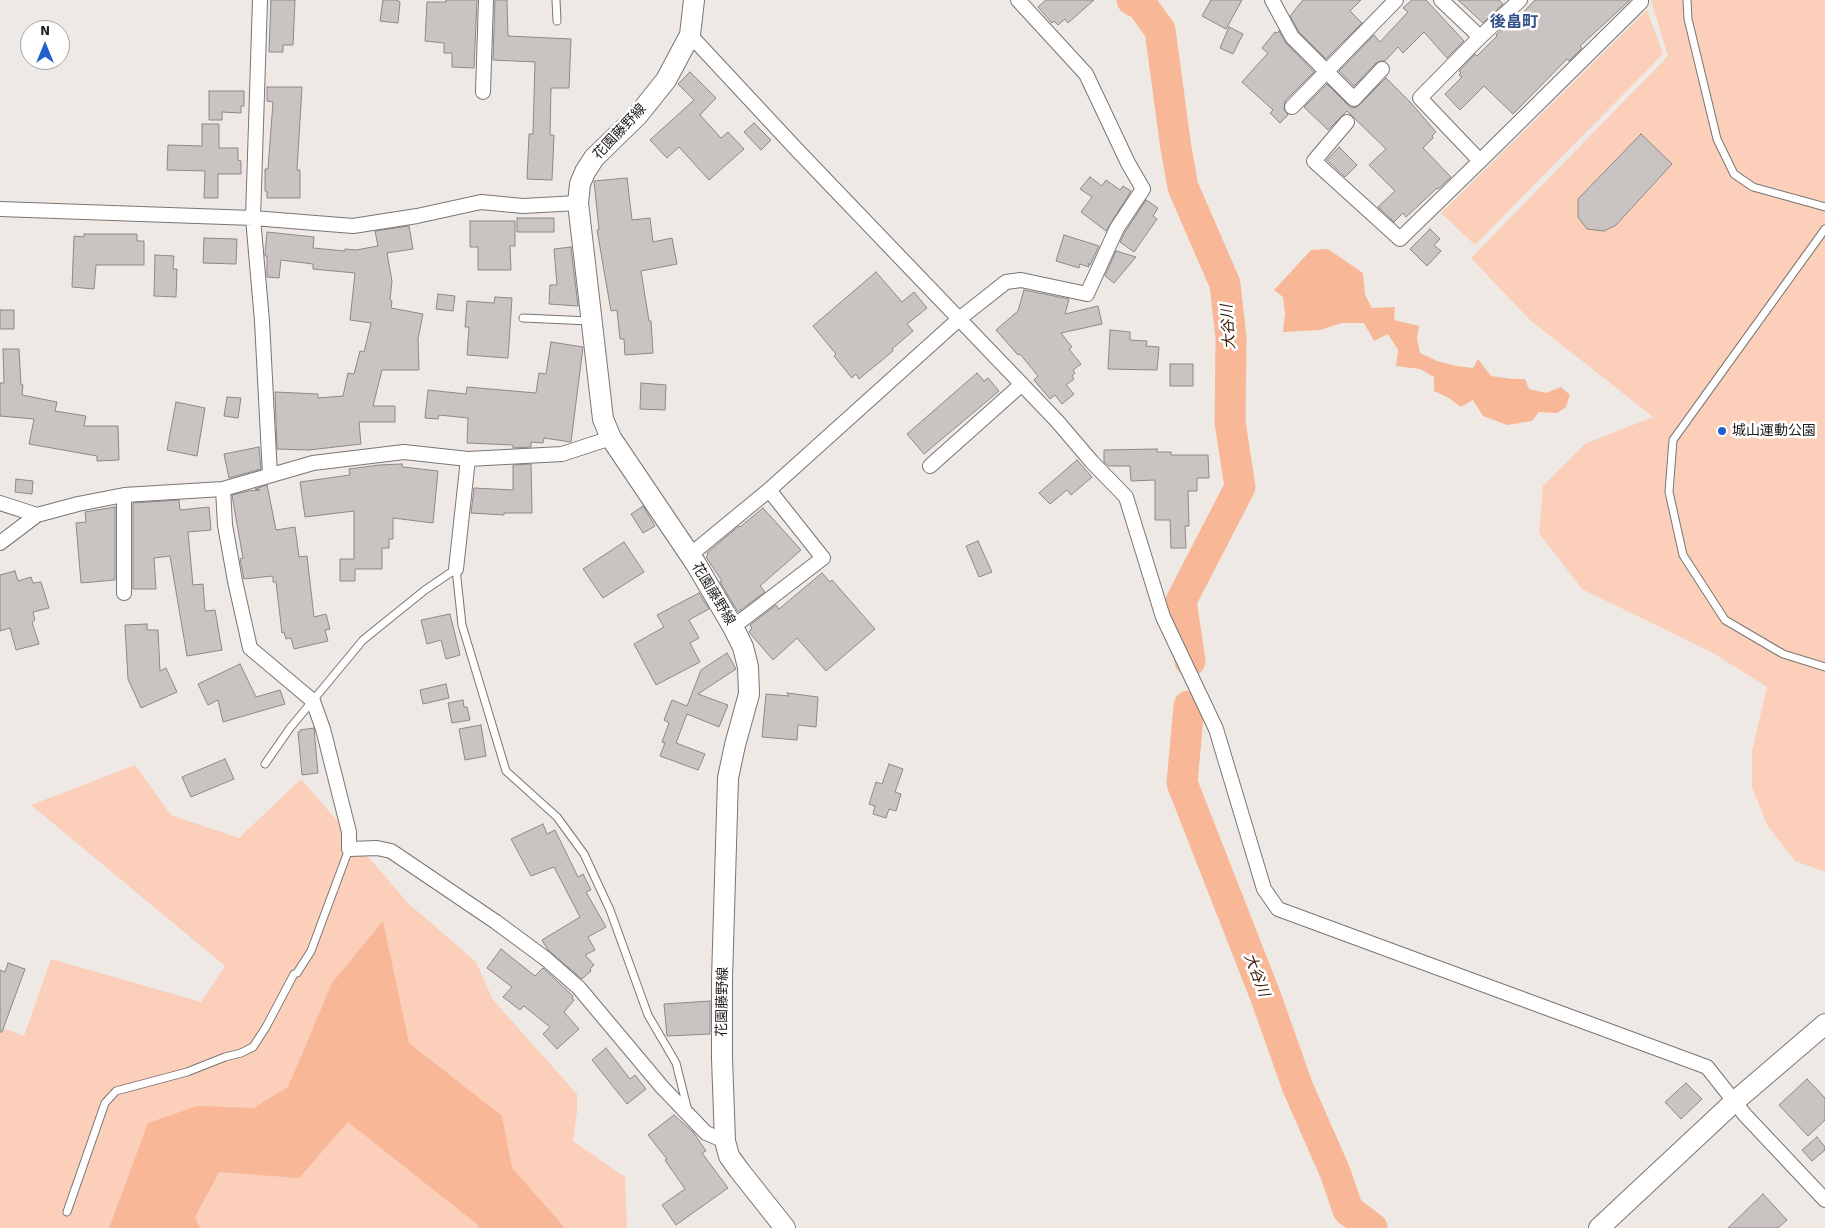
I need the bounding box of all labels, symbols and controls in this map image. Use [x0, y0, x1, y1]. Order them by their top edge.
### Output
district label: 後畠町 [1490, 13, 1538, 33]
north arrow [20, 20, 70, 70]
text: N [40, 22, 50, 39]
street label: 花園藤野線 [590, 101, 650, 163]
water label: 大谷川 [1218, 304, 1240, 350]
place label: 城山運動公園 [1732, 423, 1816, 439]
marker: 城山運動公園 [1716, 425, 1728, 437]
street label: 花園藤野線 [688, 560, 738, 628]
water label: 大谷川 [1240, 951, 1272, 999]
street label: 花園藤野線 [714, 967, 732, 1037]

